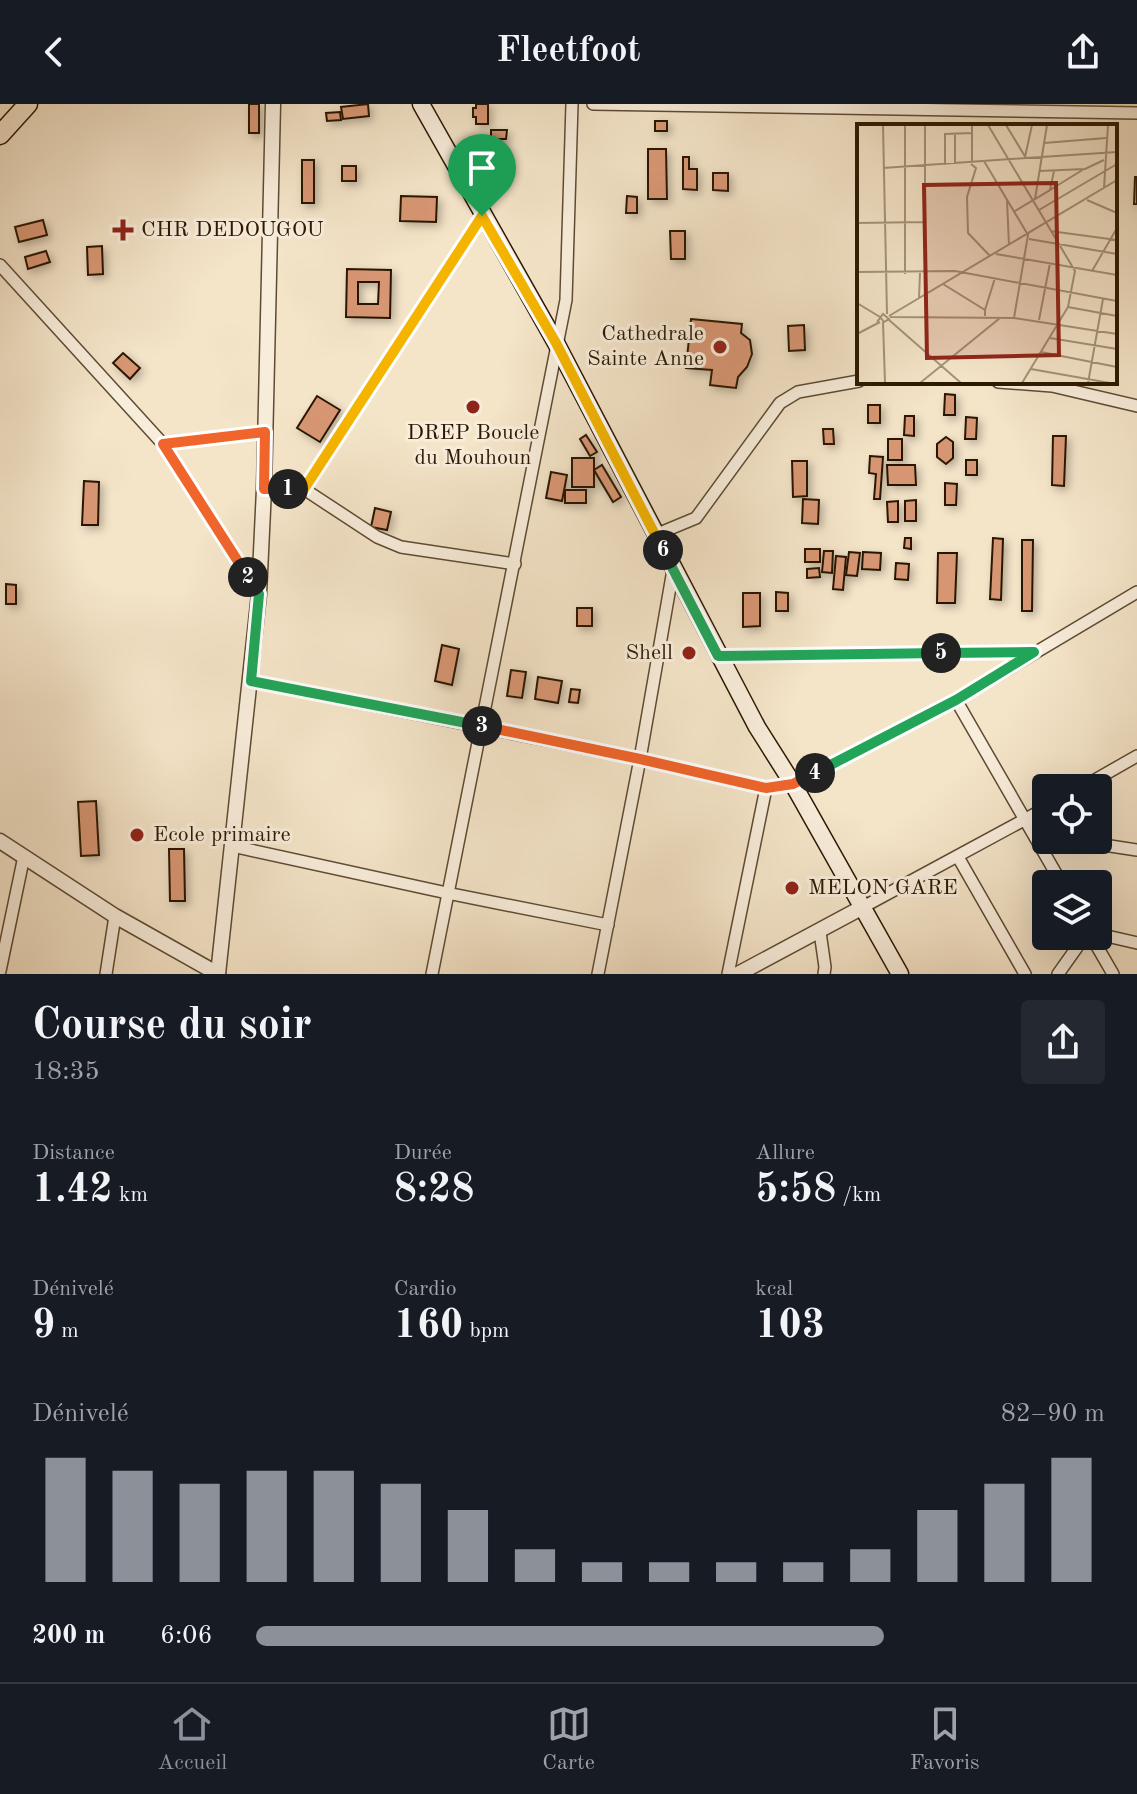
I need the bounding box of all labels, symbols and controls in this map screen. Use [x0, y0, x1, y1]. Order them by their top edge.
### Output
icon: back [32, 30, 76, 74]
icon: share [1061, 30, 1105, 74]
text: Fleetfoot [496, 34, 641, 70]
inset map [857, 124, 1117, 384]
pin [448, 134, 516, 216]
icon: arrive [460, 146, 504, 190]
marker: CHR DEDOUGOU [112, 219, 134, 241]
place label: CHR DEDOUGOU [141, 219, 324, 241]
place label: Cathedrale Sainte Anne [587, 323, 704, 370]
marker: Cathedrale Sainte Anne [711, 338, 729, 356]
marker: DREP Boucle du Mouhoun [464, 398, 482, 416]
place label: DREP Boucle du Mouhoun [407, 422, 539, 469]
pin: 1 [268, 469, 308, 509]
text: 1 [282, 478, 294, 500]
pin: 6 [643, 530, 683, 570]
text: 6 [657, 539, 669, 561]
pin: 2 [228, 557, 268, 597]
text: 2 [242, 566, 254, 588]
pin: 5 [921, 633, 961, 673]
place label: Shell [625, 642, 673, 664]
text: 5 [935, 642, 947, 664]
marker: Shell [680, 644, 698, 662]
pin: 3 [462, 706, 502, 746]
text: 3 [476, 715, 488, 737]
pin: 4 [795, 753, 835, 793]
text: 4 [809, 762, 821, 784]
map controls [1032, 774, 1112, 950]
button: locate [1032, 774, 1112, 854]
place label: Ecole primaire [153, 824, 291, 846]
marker: Ecole primaire [128, 826, 146, 844]
button: layers [1032, 870, 1112, 950]
place label: MELON GARE [808, 877, 958, 899]
marker: MELON GARE [783, 879, 801, 897]
button: share [1021, 1000, 1105, 1084]
text: Course du soir [32, 1004, 312, 1048]
text: 18:35 [32, 1059, 100, 1085]
text: Distance [32, 1142, 115, 1164]
text: Durée [394, 1142, 452, 1164]
text: Allure [755, 1142, 815, 1164]
text: 1.42 [32, 1171, 113, 1211]
text: 8:28 [394, 1171, 474, 1211]
text: 5:58 [755, 1171, 836, 1211]
text: km [113, 1184, 148, 1206]
text: /km [836, 1184, 881, 1206]
text: Dénivelé [32, 1278, 114, 1300]
text: Cardio [394, 1278, 457, 1300]
text: kcal [755, 1278, 793, 1300]
text: 9 [32, 1307, 55, 1347]
text: 160 [394, 1307, 463, 1347]
text: 103 [755, 1307, 825, 1347]
text: m [55, 1320, 79, 1342]
text: bpm [463, 1320, 510, 1342]
text: Dénivelé [32, 1401, 129, 1427]
text: 82–90 m [1001, 1401, 1105, 1427]
text: 200 m [32, 1623, 105, 1649]
text: 6:06 [160, 1623, 213, 1649]
tab: Accueil [158, 1702, 227, 1777]
tab: Carte [542, 1702, 595, 1777]
tab: Favoris [910, 1702, 979, 1777]

